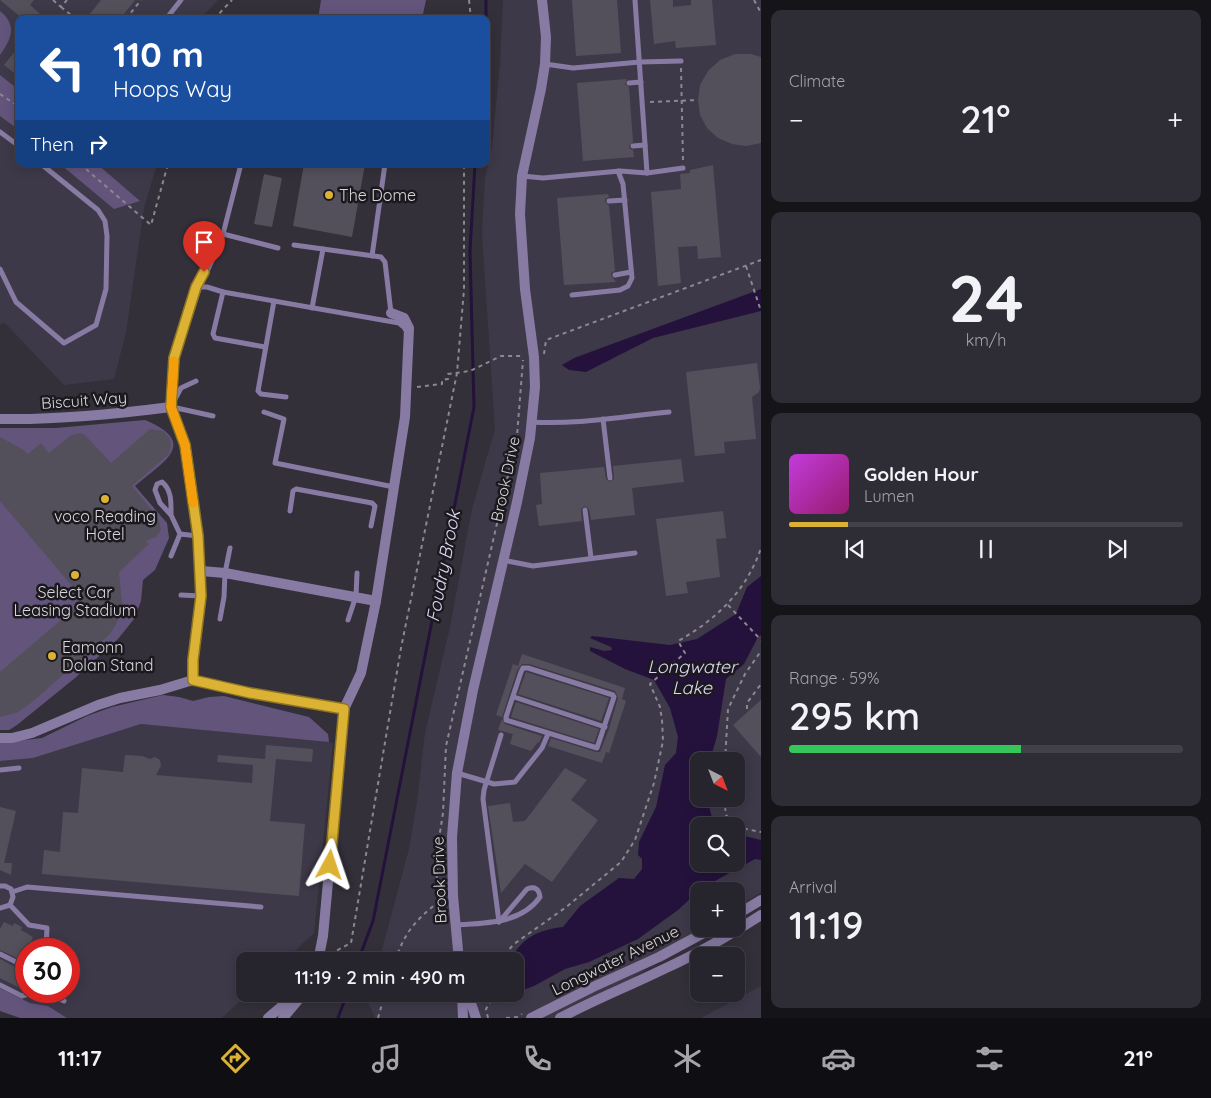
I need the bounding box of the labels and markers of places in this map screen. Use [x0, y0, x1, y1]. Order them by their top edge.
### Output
place label: The Dome [339, 185, 416, 205]
marker: The Dome [323, 189, 335, 201]
pin [183, 221, 225, 272]
marker: voco Reading Hotel [99, 493, 111, 505]
place label: voco Reading Hotel [54, 506, 156, 544]
marker: Select Car Leasing Stadium [69, 569, 81, 581]
place label: Select Car Leasing Stadium [14, 582, 136, 620]
place label: Eamonn Dolan Stand [62, 637, 153, 675]
marker: Eamonn Dolan Stand [46, 650, 58, 662]

